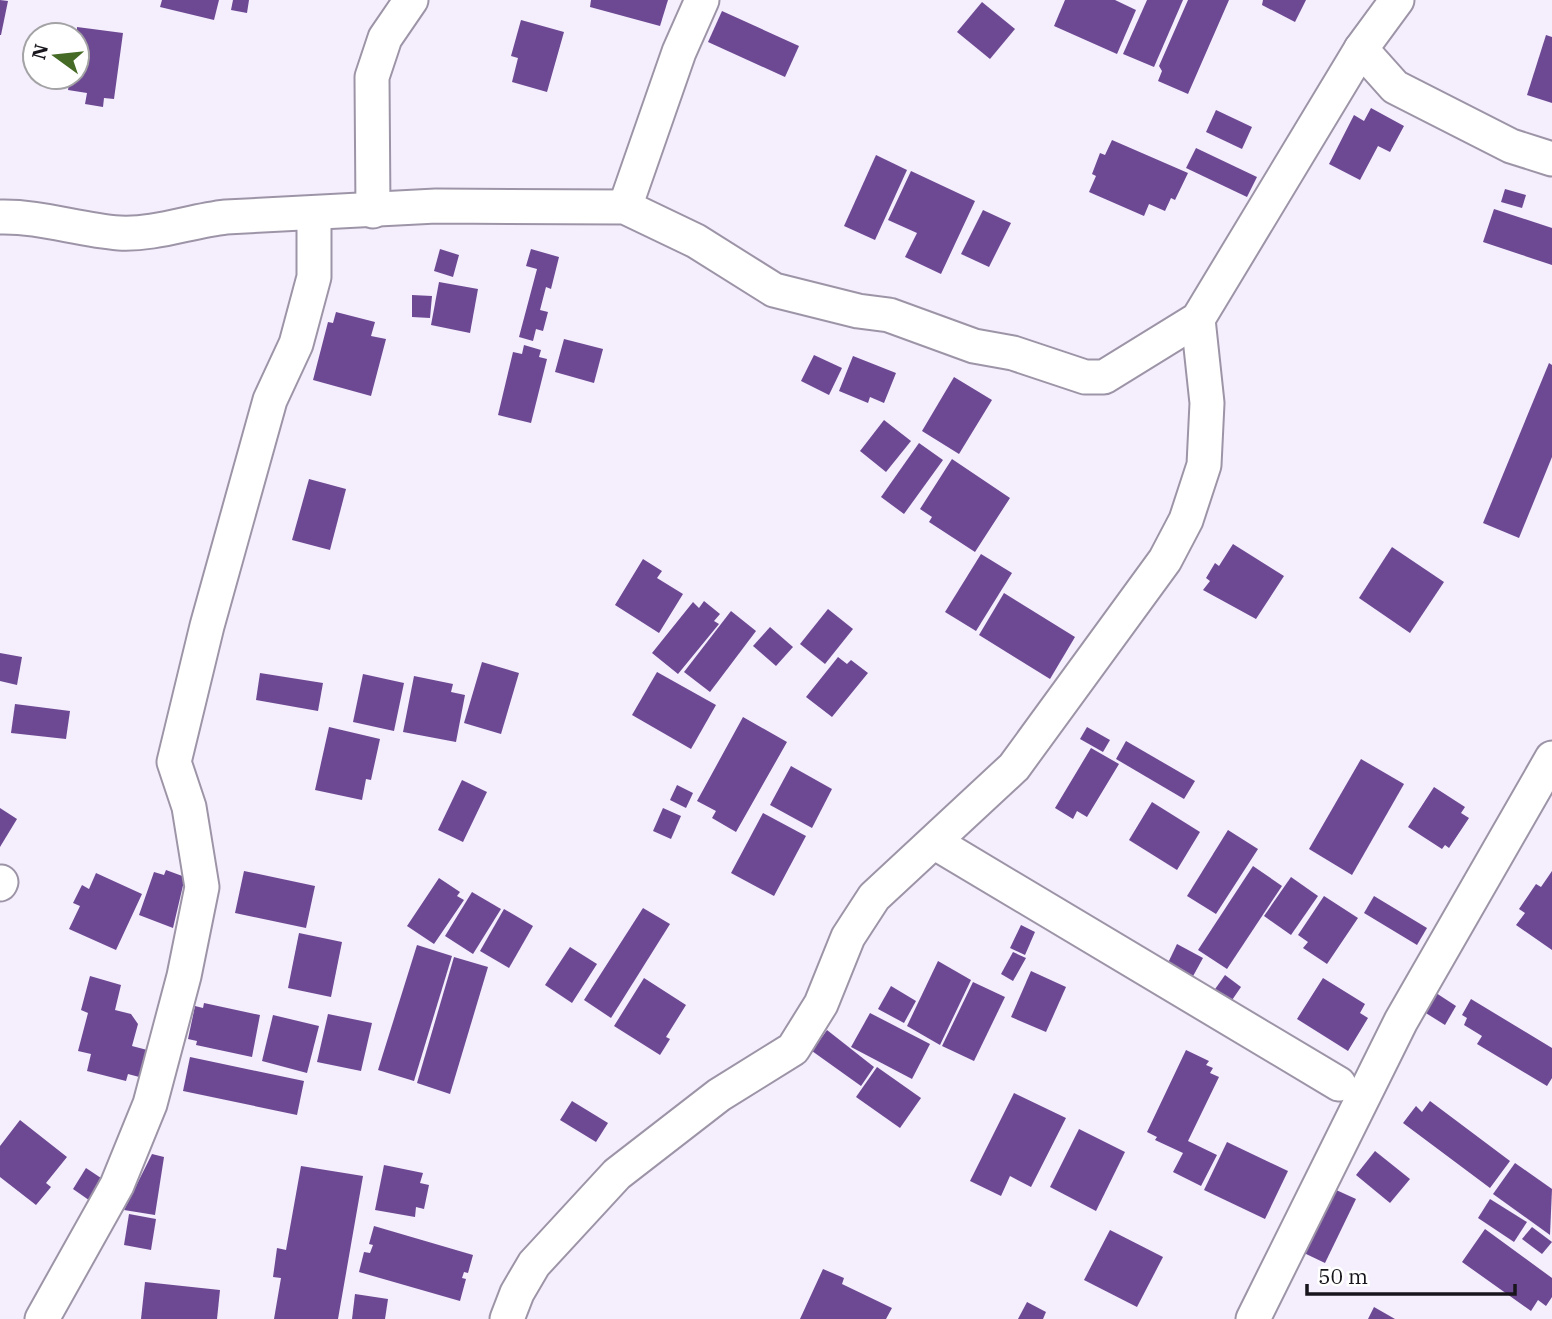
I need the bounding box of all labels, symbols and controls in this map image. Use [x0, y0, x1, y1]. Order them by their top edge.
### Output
north arrow [21, 21, 91, 91]
text: N [26, 41, 53, 62]
scale bar [1307, 1252, 1515, 1296]
text: 50 m [1318, 1262, 1368, 1290]

